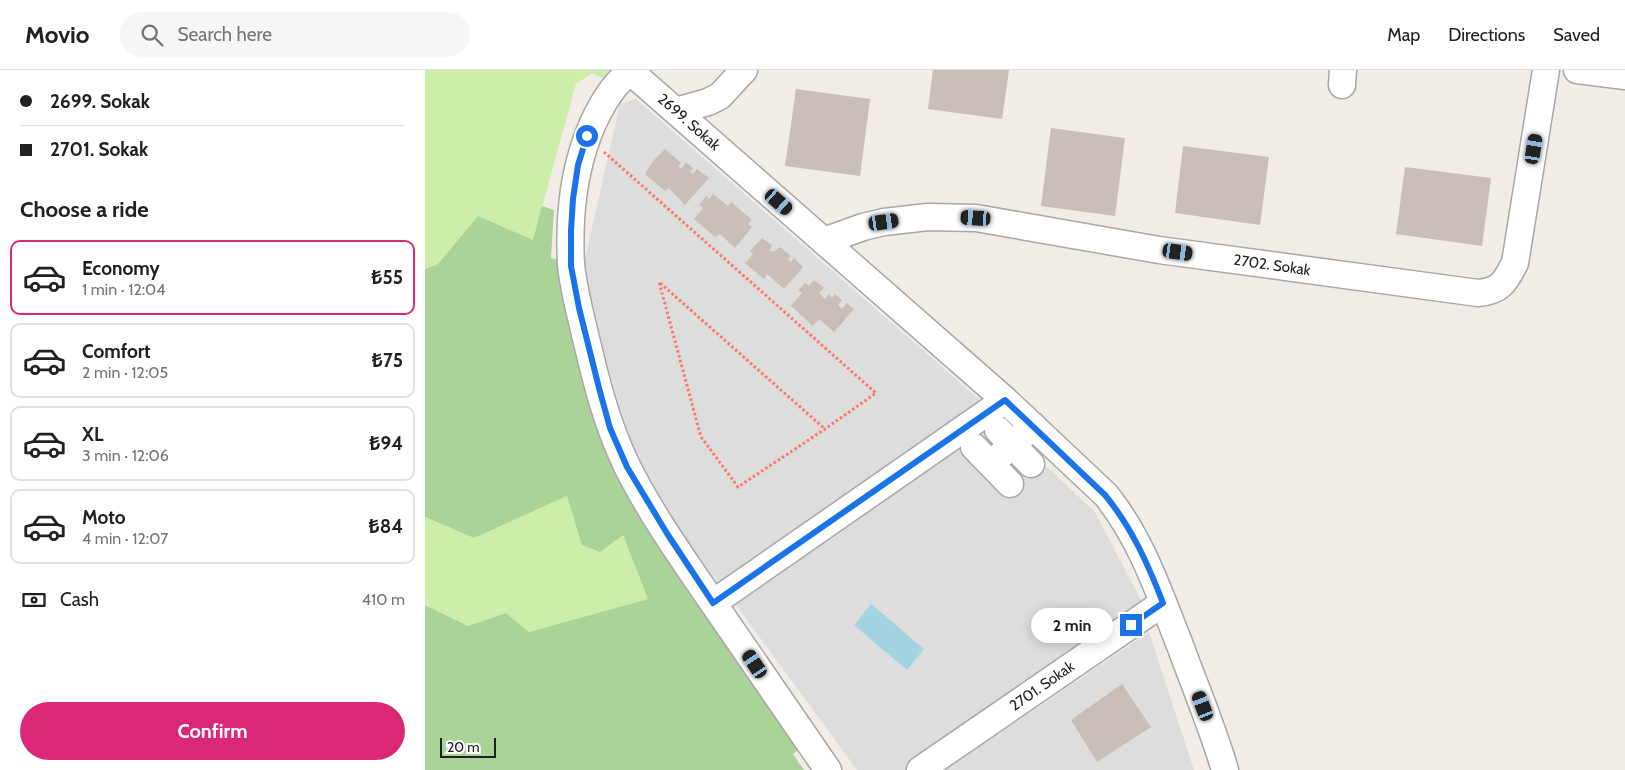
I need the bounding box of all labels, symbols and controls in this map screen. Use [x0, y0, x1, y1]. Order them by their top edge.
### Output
search box [120, 12, 470, 57]
text: Movio [25, 20, 90, 49]
icon: search [138, 21, 166, 49]
text: Search here [178, 23, 272, 46]
text: Map [1387, 24, 1420, 46]
text: Directions [1448, 24, 1525, 46]
text: Saved [1553, 24, 1600, 46]
text: 2699. Sokak [50, 90, 150, 113]
street label: 2699. Sokak [654, 90, 724, 154]
route start [576, 125, 598, 147]
car [1524, 133, 1543, 165]
text: 2701. Sokak [50, 138, 148, 161]
car [762, 186, 795, 218]
text: Choose a ride [20, 196, 149, 223]
car [960, 210, 991, 226]
car [868, 212, 899, 232]
car [1162, 242, 1193, 262]
street label: 2702. Sokak [1232, 251, 1312, 279]
icon: car [22, 255, 67, 300]
text: Economy [82, 257, 160, 280]
text: ₺55 [371, 266, 403, 289]
text: 1 min · 12:04 [82, 280, 166, 299]
icon: car [22, 338, 67, 383]
text: Comfort [82, 340, 151, 363]
text: ₺75 [372, 349, 403, 372]
text: 2 min · 12:05 [82, 363, 168, 382]
icon: car [22, 421, 67, 466]
text: XL [82, 423, 103, 446]
text: ₺94 [369, 432, 403, 455]
text: 3 min · 12:06 [82, 446, 169, 465]
icon: car [22, 504, 67, 549]
text: Moto [82, 506, 126, 529]
text: ₺84 [368, 515, 403, 538]
text: 4 min · 12:07 [82, 529, 168, 548]
icon: cash [20, 586, 48, 614]
text: Cash [60, 588, 99, 611]
text: 410 m [362, 590, 405, 609]
callout: 2 min [1031, 608, 1113, 642]
route end [1120, 614, 1142, 636]
text: 2 min [1053, 616, 1091, 635]
car [740, 647, 769, 681]
street label: 2701. Sokak [1006, 657, 1078, 715]
car [1190, 689, 1215, 723]
button: Confirm [20, 702, 405, 760]
scale bar [440, 735, 496, 758]
text: 20 m [447, 738, 480, 756]

